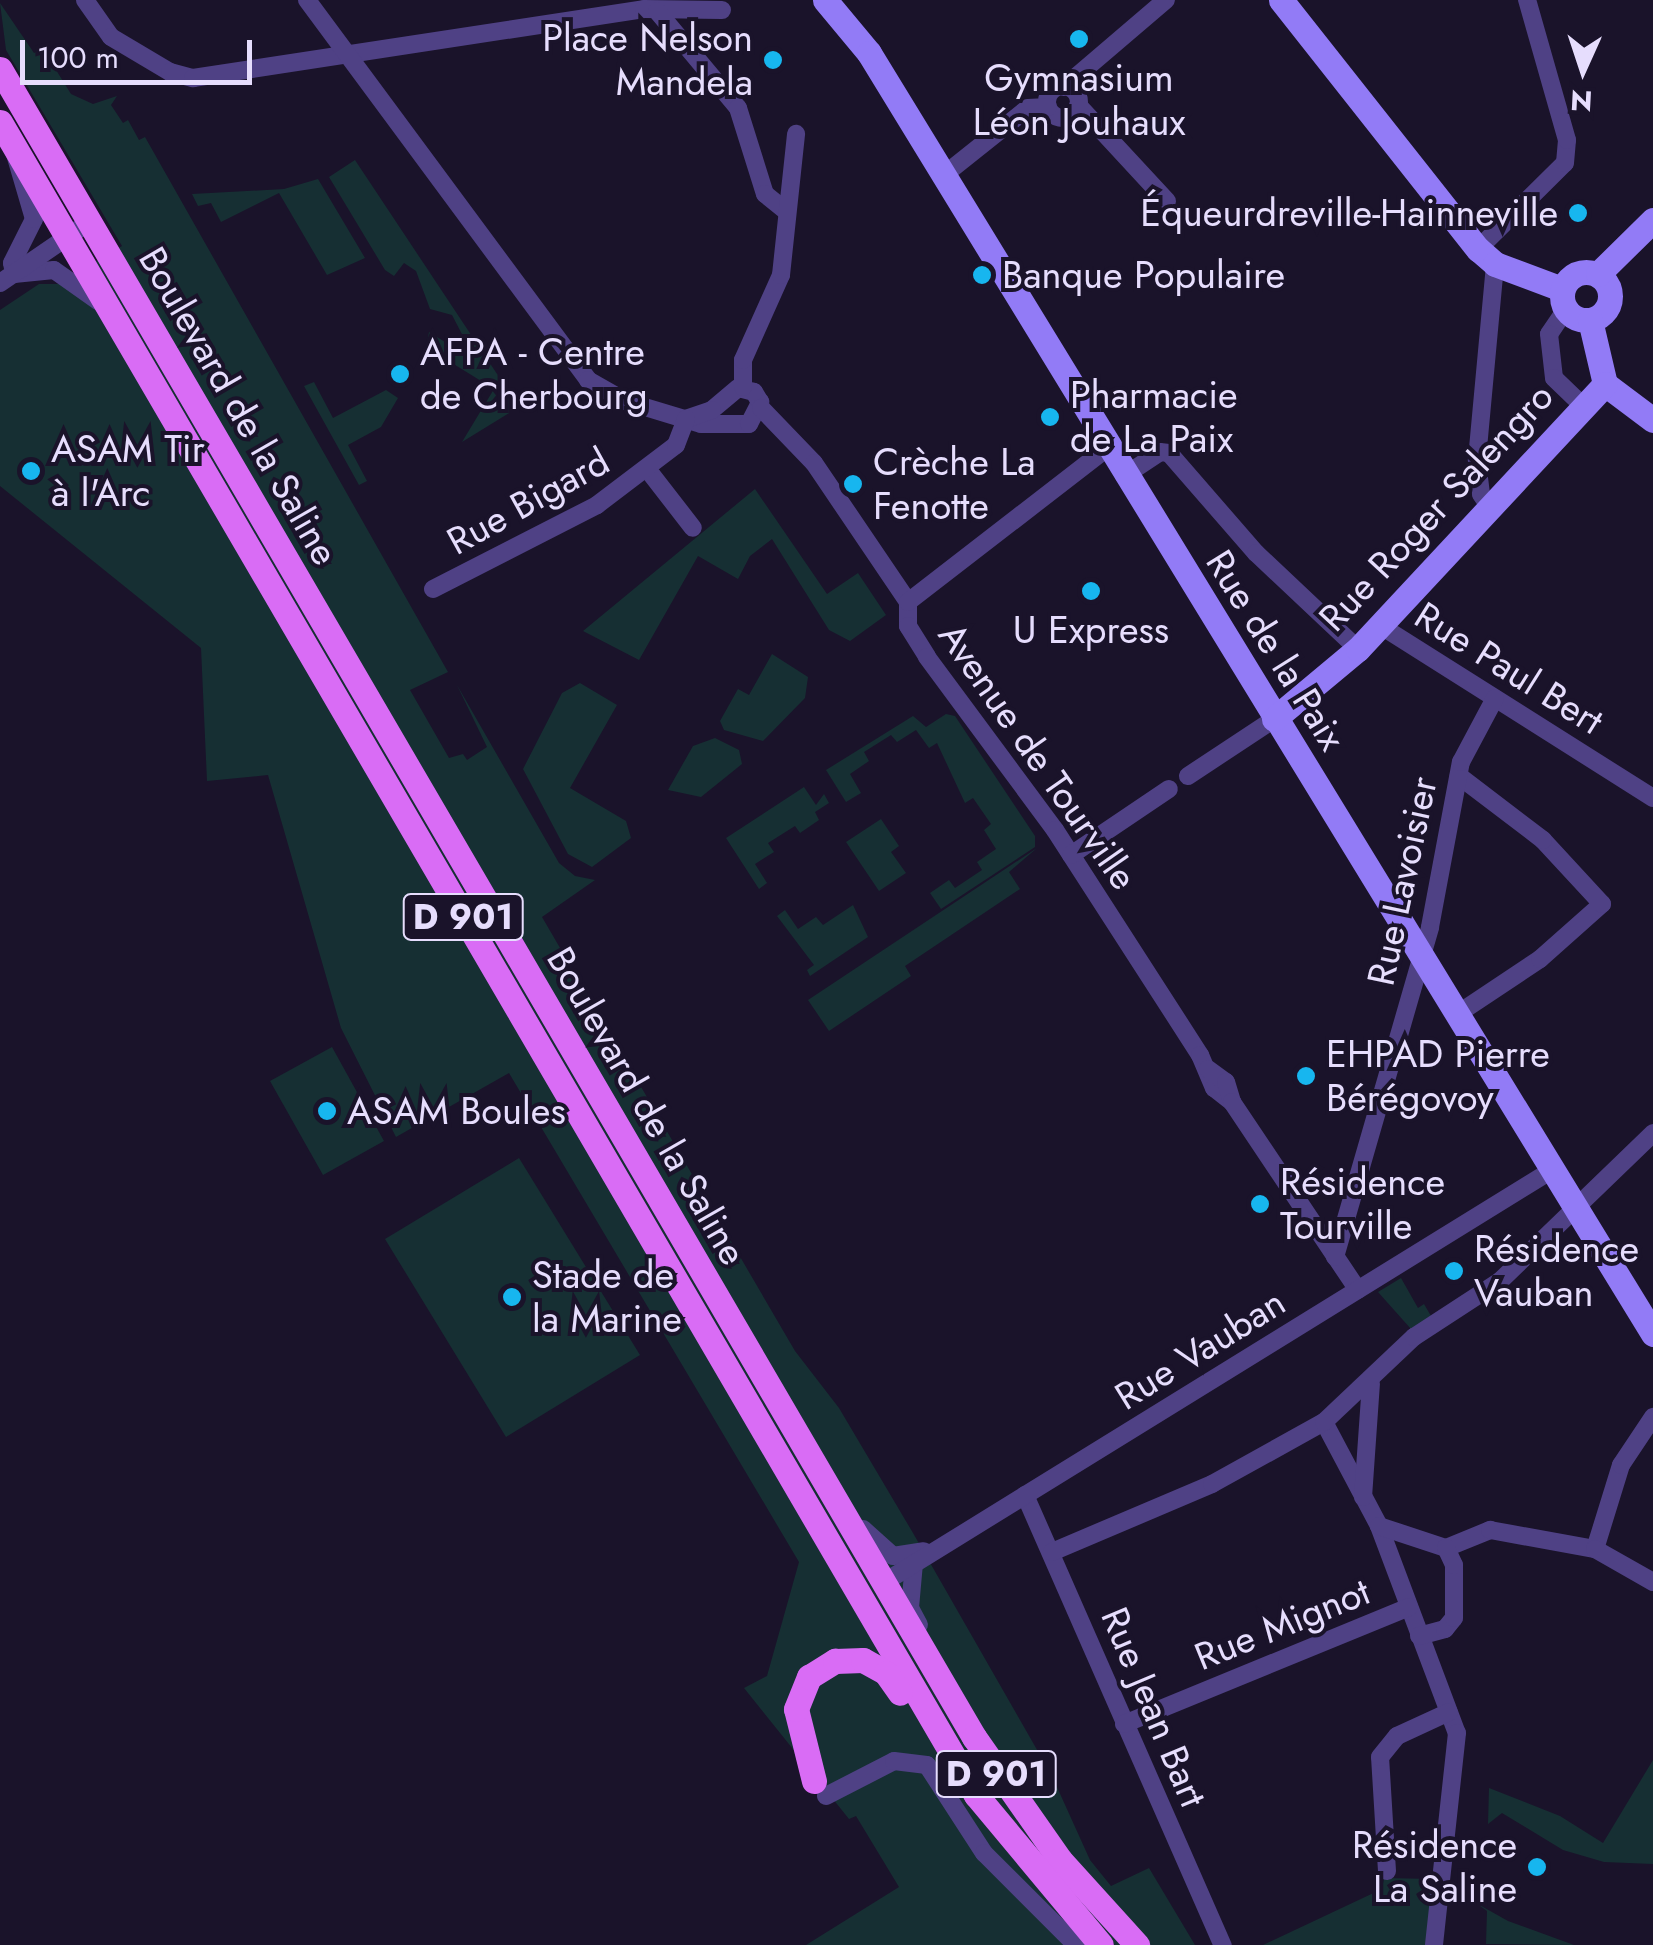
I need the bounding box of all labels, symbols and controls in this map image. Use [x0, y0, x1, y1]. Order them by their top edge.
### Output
place label: Place Nelson Mandela [542, 15, 753, 104]
scale bar [25, 20, 258, 82]
north arrow [1533, 20, 1633, 120]
marker: Gymnasium Léon Jouhaux [1068, 28, 1090, 50]
text: 100 m [37, 36, 119, 79]
marker: Place Nelson Mandela [762, 49, 784, 71]
place label: Gymnasium Léon Jouhaux [973, 55, 1185, 144]
text: N [1569, 79, 1594, 122]
place label: Équeurdreville-Hainneville [1140, 190, 1558, 236]
marker: Équeurdreville-Hainneville [1567, 202, 1589, 224]
street label: Boulevard de la Saline [129, 239, 349, 573]
place label: Banque Populaire [1002, 252, 1285, 298]
marker: Banque Populaire [971, 264, 993, 286]
place label: AFPA - Centre de Cherbourg [420, 329, 648, 418]
marker: AFPA - Centre de Cherbourg [389, 363, 411, 385]
place label: Pharmacie de La Paix [1070, 372, 1238, 462]
street label: Rue Roger Salengro [1309, 374, 1563, 640]
marker: Pharmacie de La Paix [1039, 406, 1061, 428]
place label: ASAM Tir à l'Arc [51, 426, 205, 516]
street label: Rue Bigard [439, 438, 617, 564]
place label: Crèche La Fenotte [873, 439, 1036, 528]
marker: ASAM Tir à l'Arc [20, 460, 42, 482]
marker: Crèche La Fenotte [842, 473, 864, 495]
street label: Rue de la Paix [1197, 542, 1355, 758]
marker: U Express [1080, 580, 1102, 602]
street label: Rue Paul Bert [1407, 592, 1611, 744]
place label: U Express [1013, 607, 1169, 653]
street label: Avenue de Tourville [929, 614, 1147, 898]
street label: Rue Lavoisier [1358, 773, 1446, 989]
road number: D 901 [400, 887, 526, 947]
street label: Boulevard de la Saline [537, 939, 757, 1273]
place label: EHPAD Pierre Bérégovoy [1326, 1031, 1550, 1120]
marker: EHPAD Pierre Bérégovoy [1295, 1065, 1317, 1087]
place label: ASAM Boules [347, 1088, 566, 1134]
marker: ASAM Boules [316, 1100, 338, 1122]
place label: Résidence Tourville [1280, 1159, 1445, 1248]
marker: Résidence Tourville [1249, 1193, 1271, 1215]
place label: Résidence Vauban [1474, 1226, 1639, 1316]
place label: Stade de la Marine [532, 1252, 682, 1342]
marker: Résidence Vauban [1443, 1260, 1465, 1282]
street label: Rue Vauban [1107, 1279, 1293, 1419]
marker: Stade de la Marine [501, 1286, 523, 1308]
street label: Rue Mignot [1188, 1568, 1376, 1680]
street label: Rue Jean Bart [1092, 1600, 1216, 1814]
road number: D 901 [934, 1744, 1058, 1804]
place label: Résidence La Saline [1352, 1822, 1517, 1912]
marker: Résidence La Saline [1526, 1856, 1548, 1878]

